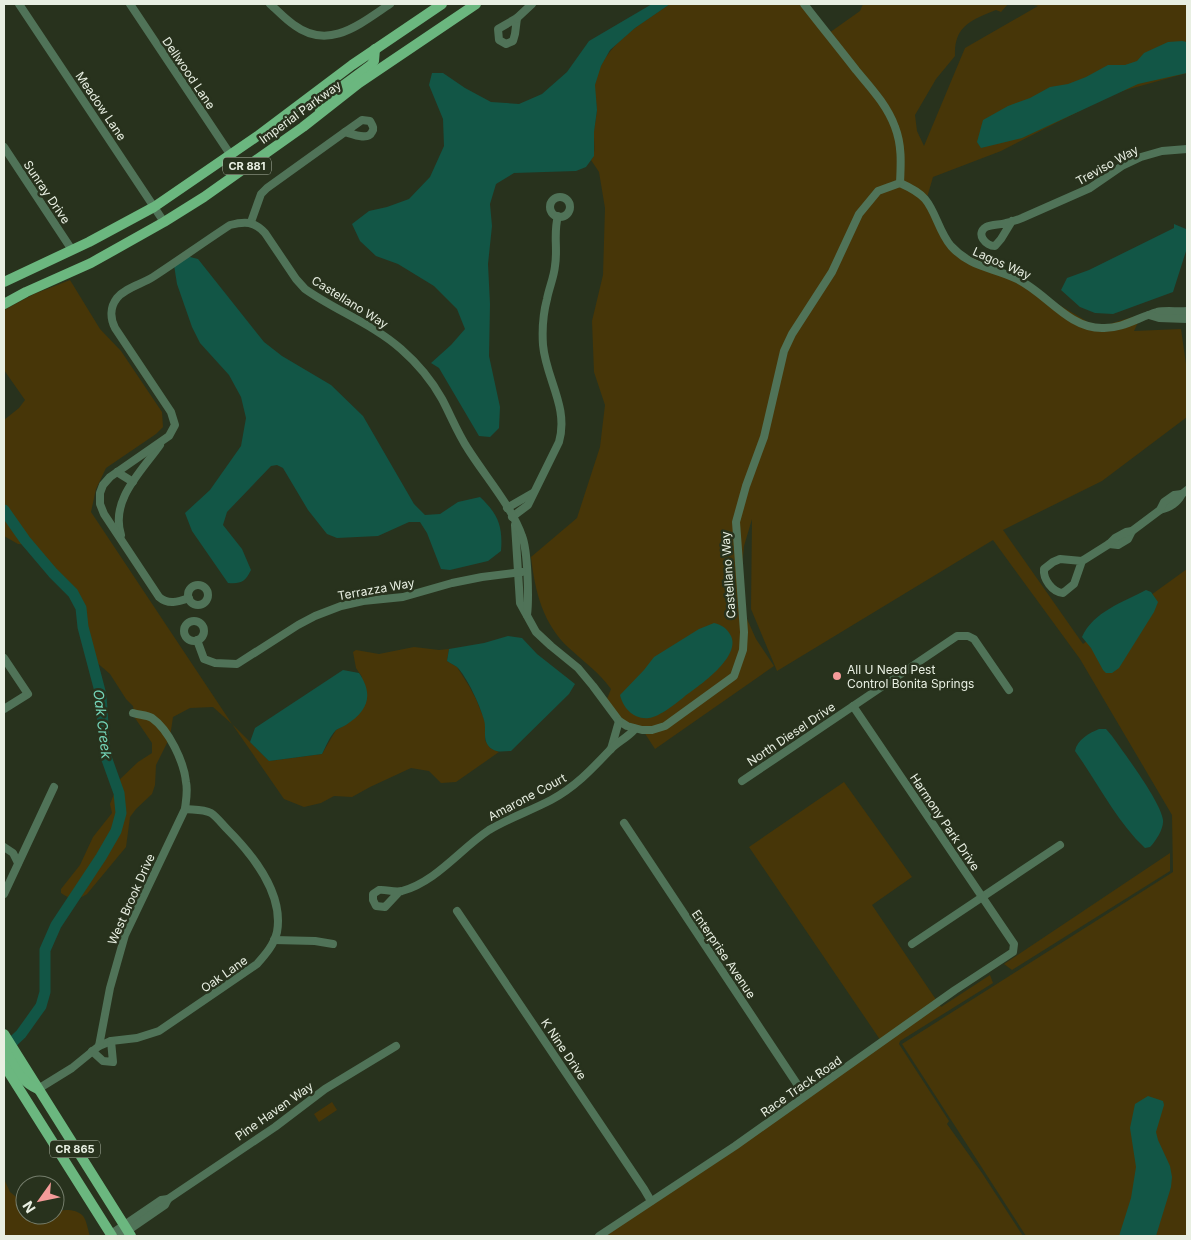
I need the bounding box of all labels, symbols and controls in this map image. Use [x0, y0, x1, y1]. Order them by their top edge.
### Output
street label: Dellwood Lane [159, 34, 219, 112]
street label: Meadow Lane [72, 69, 130, 143]
street label: Imperial Parkway [256, 77, 344, 147]
street label: Treviso Way [1073, 142, 1141, 188]
street label: Sunray Drive [20, 158, 74, 226]
road number: CR 881 [223, 158, 271, 175]
street label: Lagos Way [970, 243, 1034, 283]
street label: Castellano Way [309, 272, 391, 332]
street label: Castellano Way [717, 531, 739, 619]
street label: Terrazza Way [336, 575, 416, 603]
place label: All U Need Pest Control Bonita Springs [847, 662, 974, 691]
marker: All U Need Pest Control Bonita Springs [831, 670, 843, 682]
water label: Oak Creek [90, 688, 116, 760]
street label: North Diesel Drive [744, 699, 838, 769]
street label: Amarone Court [485, 770, 569, 824]
street label: Harmony Park Drive [907, 771, 983, 873]
street label: West Brook Drive [104, 851, 158, 947]
street label: Enterprise Avenue [689, 907, 759, 1001]
street label: Oak Lane [198, 953, 250, 995]
street label: K Nine Drive [538, 1016, 590, 1082]
street label: Race Track Road [757, 1052, 845, 1120]
street label: Pine Haven Way [232, 1078, 316, 1144]
road number: CR 865 [50, 1140, 100, 1158]
north arrow [15, 1175, 65, 1225]
text: N [19, 1198, 39, 1216]

